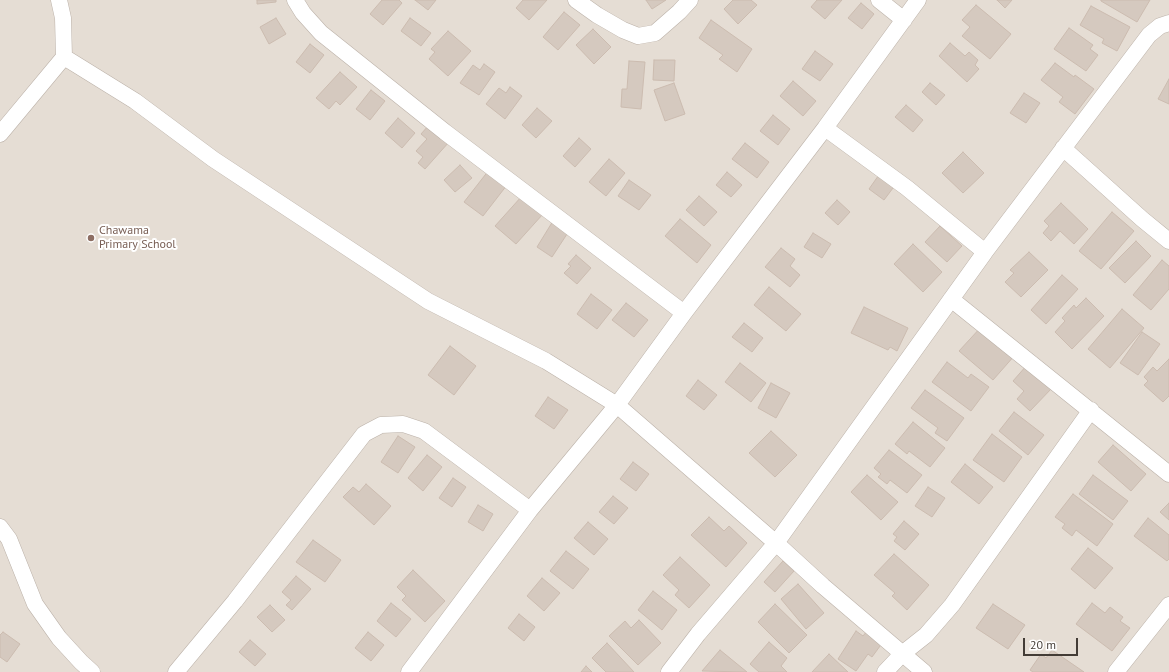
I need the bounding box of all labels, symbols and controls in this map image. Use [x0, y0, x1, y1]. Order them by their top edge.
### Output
place label: Chawama Primary School [99, 224, 176, 252]
marker: Chawama Primary School [86, 233, 96, 243]
scale bar [1025, 630, 1080, 656]
text: 20 m [1030, 637, 1056, 652]

